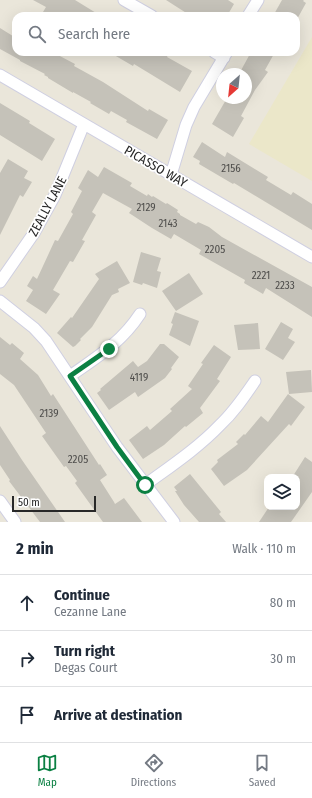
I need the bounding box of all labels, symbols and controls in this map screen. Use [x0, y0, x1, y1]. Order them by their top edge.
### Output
search box [12, 12, 300, 56]
icon: search [26, 23, 48, 45]
text: Search here [58, 25, 130, 43]
north arrow [216, 68, 252, 104]
street label: PICASSO WAY [122, 142, 190, 191]
house number: 2156 [221, 162, 241, 175]
street label: ZEALLY LANE [25, 174, 69, 239]
house number: 2129 [136, 201, 156, 214]
house number: 2143 [158, 217, 178, 230]
house number: 2205 [205, 243, 225, 256]
house number: 2221 [252, 269, 270, 282]
house number: 2233 [275, 279, 295, 292]
route end [100, 340, 118, 358]
house number: 4119 [130, 371, 148, 384]
house number: 2139 [39, 407, 59, 420]
house number: 2205 [68, 453, 88, 466]
map controls [264, 474, 300, 510]
button: layers [264, 474, 300, 510]
route start [136, 476, 154, 494]
scale bar [12, 494, 96, 513]
text: 50 m [18, 496, 40, 509]
text: 2 min [16, 538, 54, 559]
text: Walk · 110 m [232, 541, 296, 556]
text: Continue [54, 586, 110, 604]
icon: ahead [16, 592, 38, 614]
text: 80 m [270, 595, 296, 610]
text: Cezanne Lane [54, 604, 127, 619]
text: Turn right [54, 642, 115, 660]
icon: right [16, 648, 38, 670]
text: 30 m [270, 651, 296, 666]
text: Degas Court [54, 660, 118, 675]
icon: arrive [16, 704, 38, 726]
text: Arrive at destination [54, 706, 182, 724]
tab: Map [36, 752, 58, 789]
tab: Directions [131, 752, 176, 789]
tab: Saved [249, 752, 276, 789]

